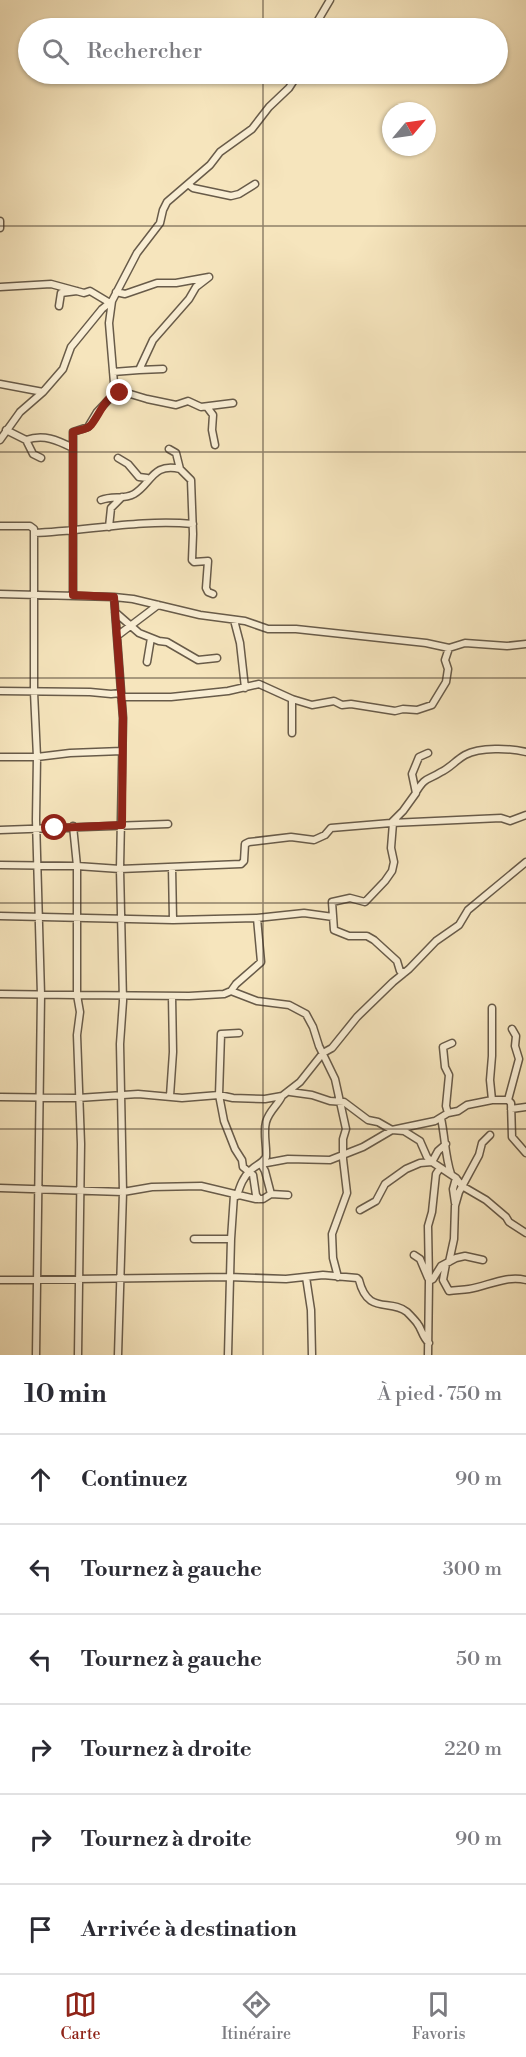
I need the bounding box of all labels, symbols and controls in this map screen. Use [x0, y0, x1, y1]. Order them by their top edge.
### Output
search box [18, 18, 508, 84]
icon: search [39, 35, 72, 68]
text: Rechercher [87, 38, 202, 65]
north arrow [382, 102, 436, 156]
route end [106, 379, 132, 405]
route start [41, 814, 67, 840]
text: 10 min [24, 1378, 107, 1410]
text: À pied · 750 m [377, 1382, 502, 1407]
icon: ahead [24, 1463, 57, 1496]
text: Continuez [81, 1466, 187, 1493]
text: 90 m [455, 1467, 502, 1492]
icon: left [24, 1553, 57, 1586]
text: Tournez à gauche [81, 1556, 262, 1583]
text: 300 m [443, 1557, 502, 1582]
icon: left [24, 1643, 57, 1676]
text: Tournez à gauche [81, 1646, 262, 1673]
text: 50 m [456, 1647, 502, 1672]
icon: right [24, 1733, 57, 1766]
text: Tournez à droite [81, 1736, 252, 1763]
text: 220 m [444, 1737, 502, 1762]
icon: right [24, 1823, 57, 1856]
text: Tournez à droite [81, 1826, 252, 1853]
text: 90 m [455, 1827, 502, 1852]
icon: arrive [24, 1913, 57, 1946]
text: Arrivée à destination [81, 1916, 297, 1943]
tab: Carte [60, 1988, 101, 2044]
tab: Itinéraire [221, 1988, 291, 2044]
tab: Favoris [412, 1988, 466, 2044]

